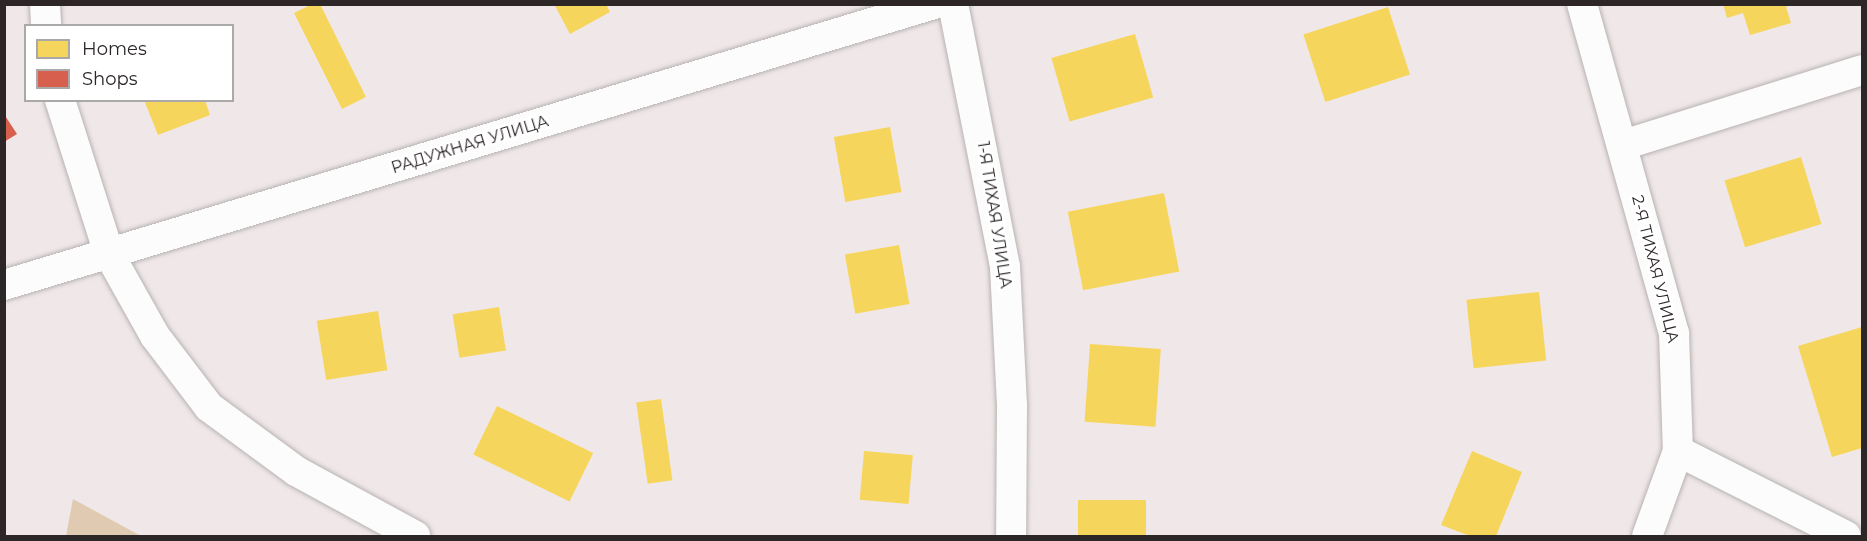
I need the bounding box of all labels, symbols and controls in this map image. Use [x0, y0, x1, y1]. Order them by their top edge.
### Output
legend [24, 24, 234, 102]
text: Homes [82, 38, 147, 60]
text: Shops [82, 68, 138, 90]
street label: РАДУЖНАЯ УЛИЦА [389, 112, 551, 178]
street label: 1-Я ТИХАЯ УЛИЦА [973, 140, 1015, 290]
street label: 2-Я ТИХАЯ УЛИЦА [1627, 193, 1683, 345]

